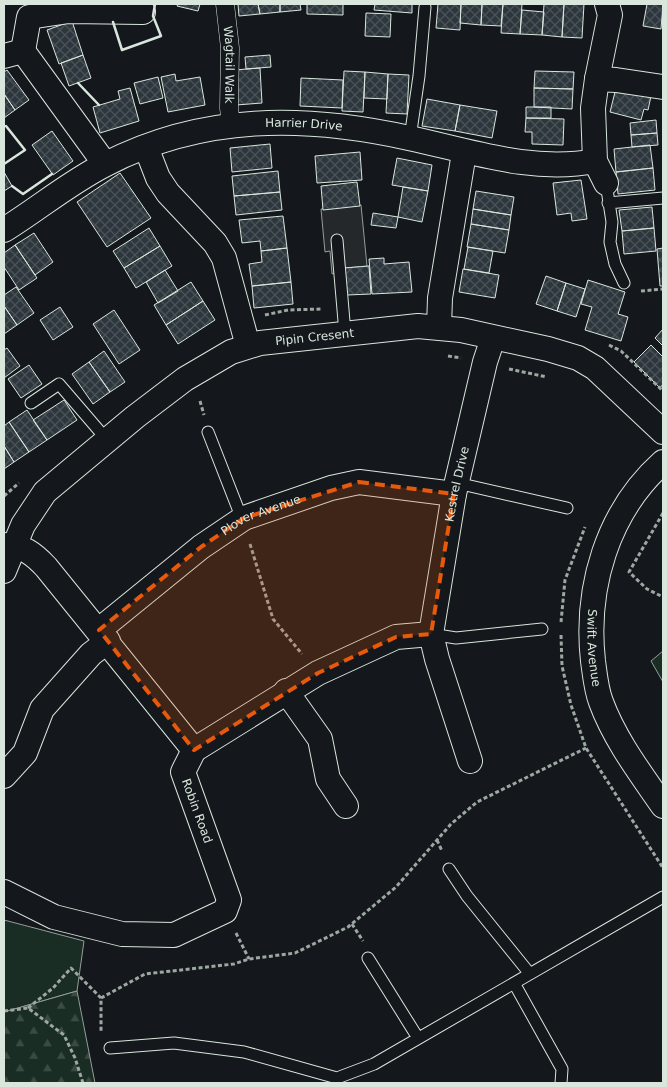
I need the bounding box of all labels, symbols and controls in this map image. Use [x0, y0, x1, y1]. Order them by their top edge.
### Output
street label: Wagtail Walk [221, 25, 237, 104]
street label: Harrier Drive [265, 116, 343, 134]
street label: Pipin Cresent [274, 326, 355, 348]
street label: Kestrel Drive [443, 445, 472, 523]
street label: Plover Avenue [218, 492, 303, 538]
street label: Swift Avenue [584, 609, 604, 688]
street label: Robin Road [179, 777, 215, 845]

